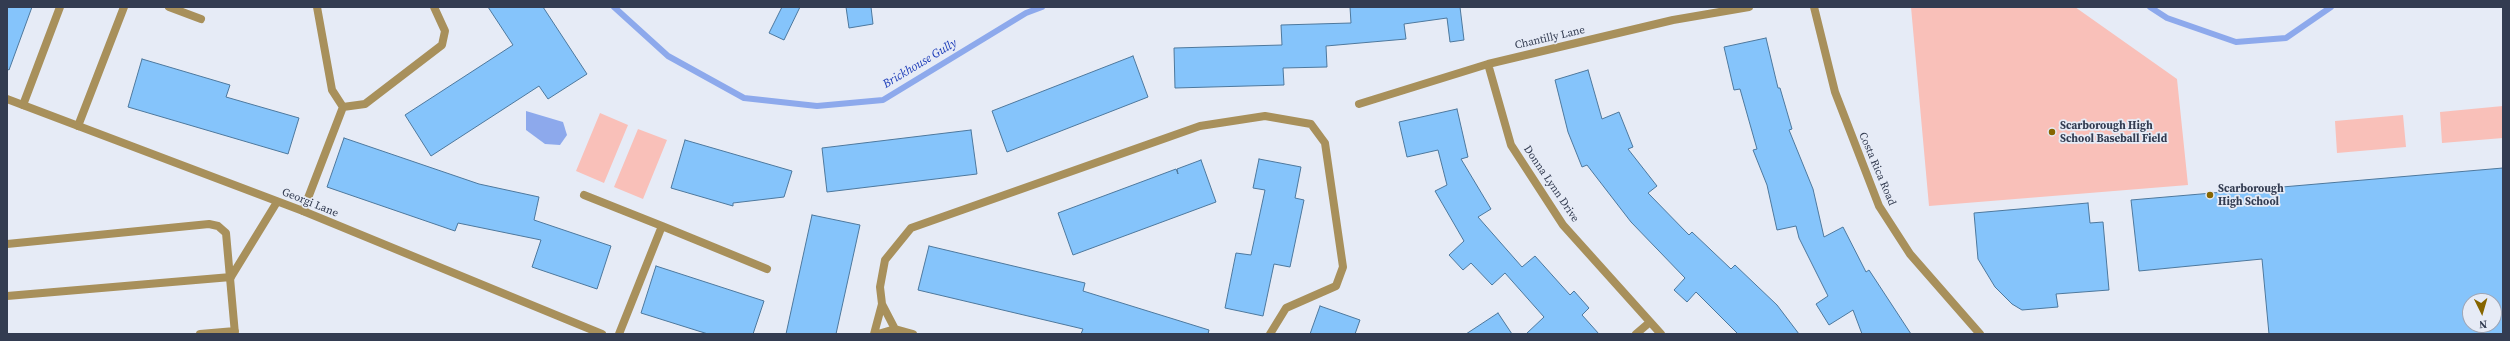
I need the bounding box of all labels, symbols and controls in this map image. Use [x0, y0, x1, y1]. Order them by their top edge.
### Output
street label: Chantilly Lane [1514, 24, 1586, 52]
water label: Brickhouse Gully [880, 36, 960, 92]
place label: Scarborough High School Baseball Field [2060, 119, 2167, 145]
marker: Scarborough High School Baseball Field [2047, 127, 2057, 137]
street label: Costa Rica Road [1856, 130, 1898, 208]
street label: Donna Lynn Drive [1520, 143, 1582, 225]
place label: Scarborough High School [2218, 182, 2284, 208]
street label: Georgi Lane [280, 186, 340, 220]
marker: Scarborough High School [2205, 190, 2215, 200]
north arrow [2462, 293, 2502, 333]
text: N [2478, 317, 2488, 332]

